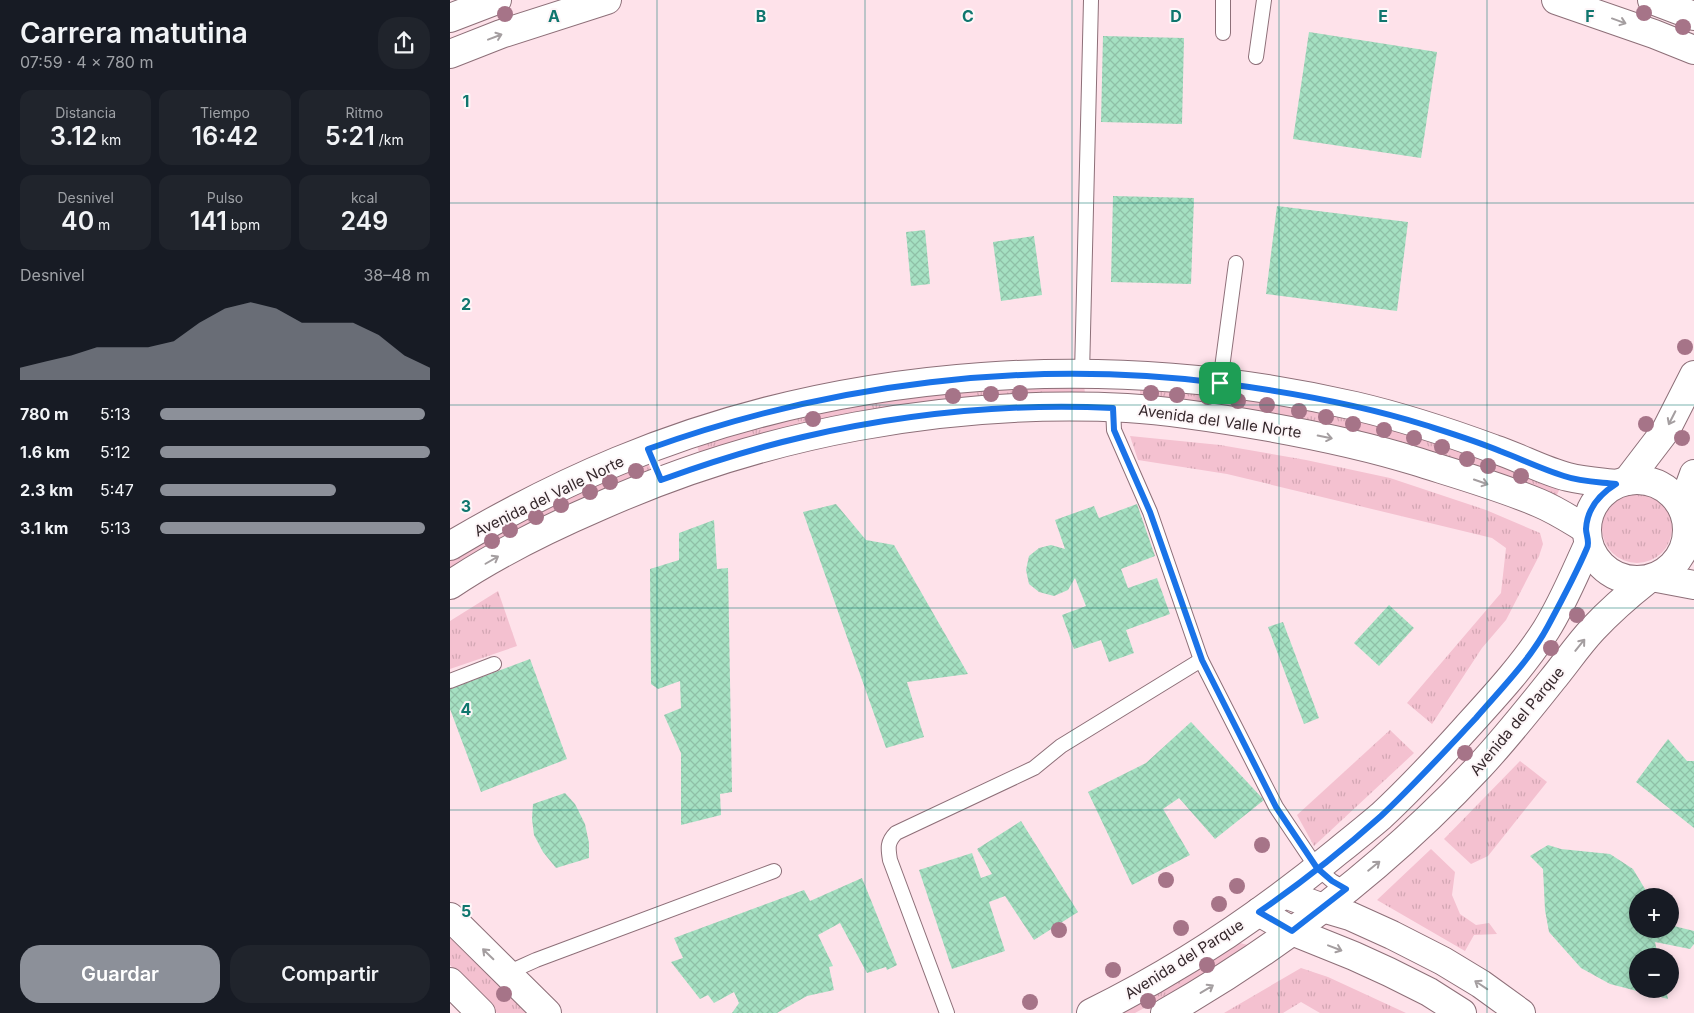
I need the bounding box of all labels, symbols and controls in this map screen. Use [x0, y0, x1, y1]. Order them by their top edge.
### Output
text: A [548, 6, 560, 26]
text: B [756, 6, 766, 26]
text: C [962, 6, 974, 26]
text: D [1170, 6, 1182, 26]
text: E [1378, 6, 1388, 26]
text: F [1585, 6, 1595, 26]
text: Carrera matutina [20, 16, 248, 50]
button: share [378, 17, 430, 69]
one-way arrow [1611, 17, 1626, 26]
one-way arrow [488, 31, 503, 40]
text: 07:59 · 4 × 780 m [20, 52, 153, 72]
text: 1 [463, 91, 469, 111]
text: Distancia [55, 104, 116, 121]
text: Tiempo [200, 104, 250, 121]
text: Ritmo [346, 104, 383, 121]
text: 3.12 [50, 121, 97, 151]
text: 16:42 [192, 121, 258, 151]
text: 5:21 [325, 121, 375, 151]
text: km [97, 131, 121, 148]
text: /km [375, 131, 404, 148]
text: Desnivel [57, 189, 114, 206]
text: Pulso [207, 189, 243, 206]
text: kcal [351, 189, 378, 206]
text: 40 [61, 206, 94, 236]
text: 141 [190, 206, 227, 236]
text: 249 [340, 206, 388, 236]
text: m [94, 216, 110, 233]
text: bpm [227, 216, 260, 233]
text: Desnivel [20, 265, 85, 285]
text: 38–48 m [363, 265, 430, 285]
text: 2 [461, 294, 471, 314]
pin [1199, 362, 1241, 404]
icon: arrive [1206, 369, 1234, 397]
street label: Avenida del Valle Norte [1137, 400, 1303, 442]
text: 780 m [20, 404, 69, 424]
text: 5:13 [100, 404, 131, 424]
one-way arrow [1667, 411, 1677, 426]
one-way arrow [1317, 433, 1333, 442]
text: 1.6 km [20, 442, 70, 462]
text: 5:12 [100, 442, 131, 462]
street label: Avenida del Valle Norte [471, 451, 627, 541]
one-way arrow [1473, 478, 1489, 487]
text: 2.3 km [20, 480, 73, 500]
text: 5:47 [100, 480, 134, 500]
text: 3 [461, 496, 471, 516]
text: 3.1 km [20, 518, 68, 538]
text: 5:13 [100, 518, 131, 538]
one-way arrow [484, 555, 499, 564]
one-way arrow [1574, 639, 1585, 652]
street label: Avenida del Parque [1466, 663, 1568, 779]
text: 4 [461, 699, 472, 719]
one-way arrow [1367, 861, 1380, 872]
map controls [1629, 888, 1679, 998]
button: + [1629, 888, 1679, 938]
text: 5 [461, 901, 471, 921]
street label: Avenida del Parque [1121, 915, 1247, 1003]
one-way arrow [1326, 944, 1342, 953]
button: Guardar [20, 945, 220, 1003]
button: Compartir [230, 945, 430, 1003]
one-way arrow [481, 948, 494, 960]
button: − [1629, 948, 1679, 998]
one-way arrow [1474, 980, 1488, 990]
one-way arrow [1199, 983, 1213, 993]

